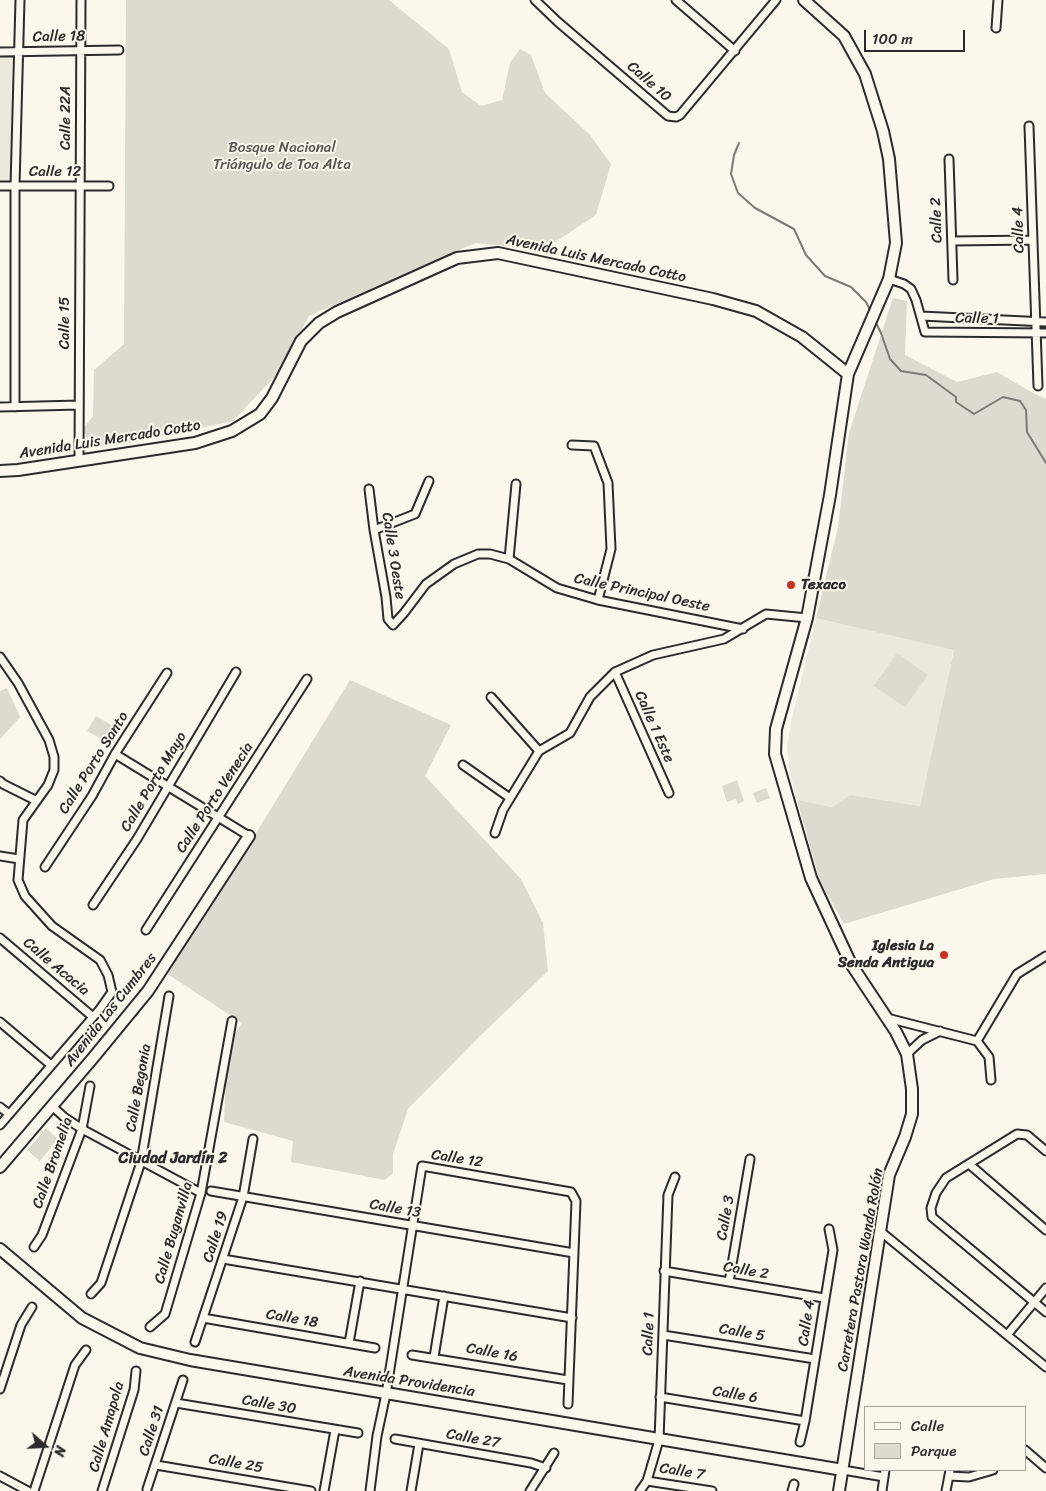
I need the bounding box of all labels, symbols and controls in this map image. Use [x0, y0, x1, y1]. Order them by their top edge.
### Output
scale bar [866, 20, 967, 52]
text: 100 m [872, 26, 913, 52]
street label: Calle 18 [33, 28, 85, 46]
street label: Calle 10 [623, 58, 675, 106]
street label: Calle 22A [57, 86, 75, 150]
park label: Bosque Nacional Triángulo de Toa Alta [213, 139, 351, 174]
street label: Calle 12 [29, 163, 81, 181]
street label: Calle 2 [927, 197, 947, 243]
street label: Calle 4 [1009, 206, 1029, 254]
street label: Avenida Luis Mercado Cotto [504, 231, 688, 287]
street label: Calle 15 [56, 297, 74, 349]
street label: Calle 1 [955, 310, 999, 328]
street label: Avenida Luis Mercado Cotto [18, 417, 202, 463]
street label: Calle 3 Oeste [377, 511, 409, 601]
street label: Calle Principal Oeste [572, 570, 712, 616]
place label: Texaco [801, 576, 846, 594]
marker: Texaco [785, 579, 797, 591]
street label: Calle 1 Este [630, 688, 678, 766]
street label: Calle Porto Santo [55, 709, 133, 817]
street label: Calle Porto Mayo [117, 729, 191, 835]
street label: Calle Porto Venecia [172, 739, 258, 857]
street label: Calle Acacia [19, 934, 93, 1000]
place label: Iglesia La Senda Antigua [838, 937, 934, 972]
marker: Iglesia La Senda Antigua [938, 949, 950, 961]
street label: Avenida Las Cumbres [61, 950, 161, 1070]
street label: Calle Begonia [122, 1043, 156, 1133]
street label: Calle Bromelia [29, 1115, 77, 1211]
street label: Calle 12 [430, 1146, 484, 1172]
district label: Ciudad Jardín 2 [118, 1149, 228, 1169]
street label: Carretera Pastora Wanda Rolón [834, 1167, 888, 1373]
street label: Calle Buganvilla [151, 1180, 197, 1286]
street label: Calle 3 [713, 1194, 739, 1242]
street label: Calle 13 [368, 1196, 422, 1222]
street label: Calle 19 [199, 1209, 233, 1265]
street label: Calle 2 [722, 1258, 770, 1284]
street label: Calle 4 [795, 1299, 819, 1347]
street label: Calle 18 [265, 1306, 319, 1332]
street label: Calle 1 [639, 1312, 659, 1356]
street label: Calle 5 [718, 1320, 766, 1346]
street label: Calle 16 [465, 1340, 519, 1366]
street label: Avenida Providencia [342, 1363, 476, 1401]
street label: Calle Amapola [85, 1380, 129, 1474]
street label: Calle 6 [711, 1383, 759, 1407]
street label: Calle 30 [240, 1391, 298, 1419]
street label: Calle 31 [135, 1404, 169, 1458]
legend [864, 1406, 1026, 1471]
text: Calle [911, 1413, 944, 1439]
north arrow [20, 1421, 70, 1471]
street label: Calle 27 [445, 1425, 501, 1453]
text: Parque [911, 1438, 956, 1464]
text: N [46, 1442, 73, 1460]
street label: Calle 25 [207, 1450, 265, 1478]
street label: Calle 7 [658, 1460, 706, 1484]

